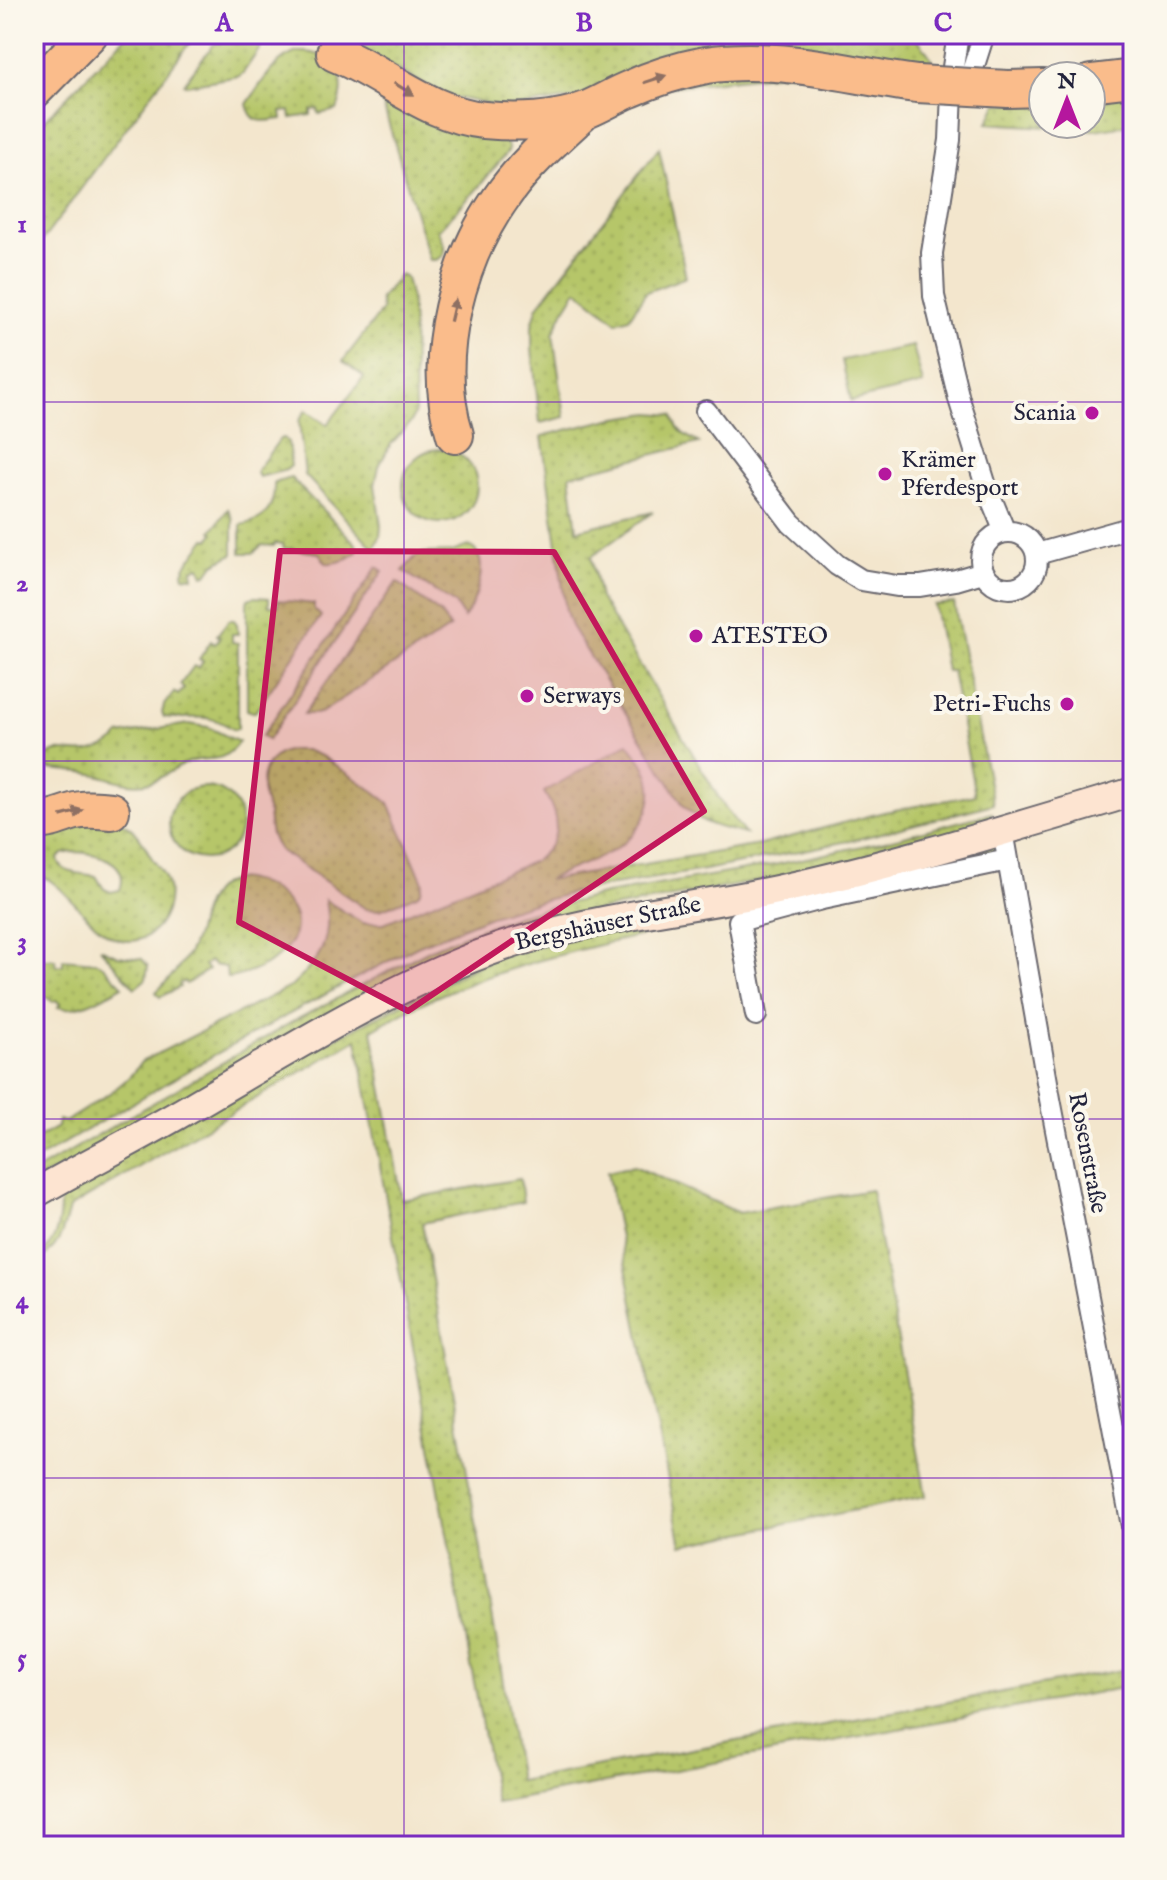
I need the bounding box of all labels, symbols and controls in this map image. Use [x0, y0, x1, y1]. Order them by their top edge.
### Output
text: A [214, 7, 234, 40]
text: B [575, 7, 593, 40]
text: C [934, 7, 953, 40]
north arrow [1027, 60, 1107, 140]
text: N [1056, 68, 1077, 96]
one-way arrow [643, 73, 667, 85]
one-way arrow [393, 82, 415, 96]
text: 1 [17, 208, 27, 241]
one-way arrow [447, 297, 460, 322]
place label: Scania [1013, 398, 1077, 429]
marker: Scania [1083, 404, 1101, 422]
place label: Krämer Pferdesport [901, 445, 1019, 504]
marker: Krämer Pferdesport [876, 465, 894, 483]
text: 2 [16, 567, 28, 600]
place label: ATESTEO [711, 621, 828, 652]
marker: ATESTEO [687, 627, 705, 645]
place label: Serways [543, 681, 621, 712]
marker: Serways [518, 687, 536, 705]
place label: Petri-Fuchs [933, 689, 1051, 720]
marker: Petri-Fuchs [1058, 695, 1076, 713]
one-way arrow [60, 807, 85, 819]
street label: Bergshäuser Straße [512, 889, 704, 959]
text: 3 [17, 925, 27, 958]
street label: Rosenstraße [1060, 1090, 1114, 1216]
text: 4 [16, 1284, 30, 1317]
text: 5 [17, 1642, 27, 1675]

